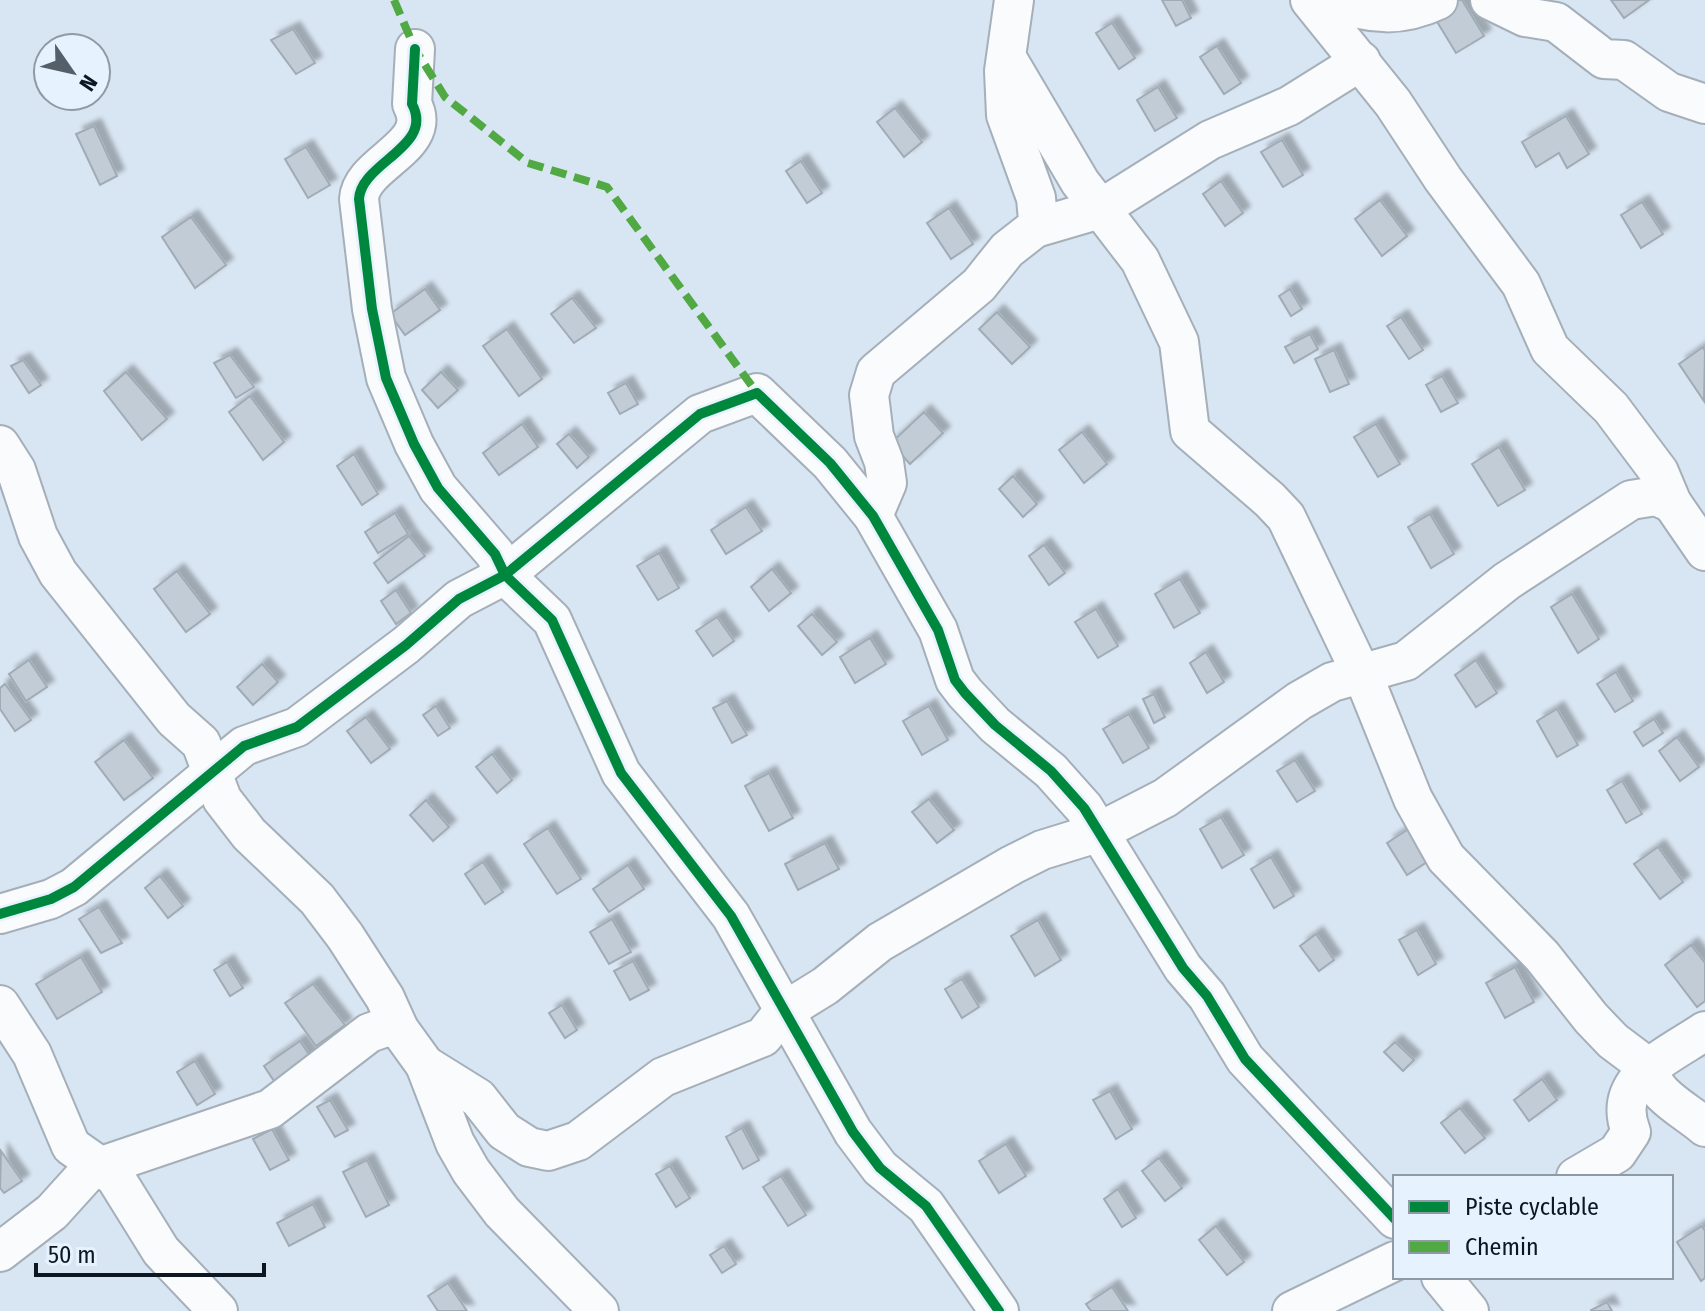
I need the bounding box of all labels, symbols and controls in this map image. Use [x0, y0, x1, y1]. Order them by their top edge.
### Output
north arrow [32, 32, 112, 112]
text: N [73, 70, 103, 96]
legend [1393, 1175, 1673, 1279]
text: Piste cyclable [1465, 1193, 1599, 1221]
scale bar [36, 1227, 264, 1277]
text: Chemin [1465, 1233, 1539, 1261]
text: 50 m [48, 1241, 96, 1269]

